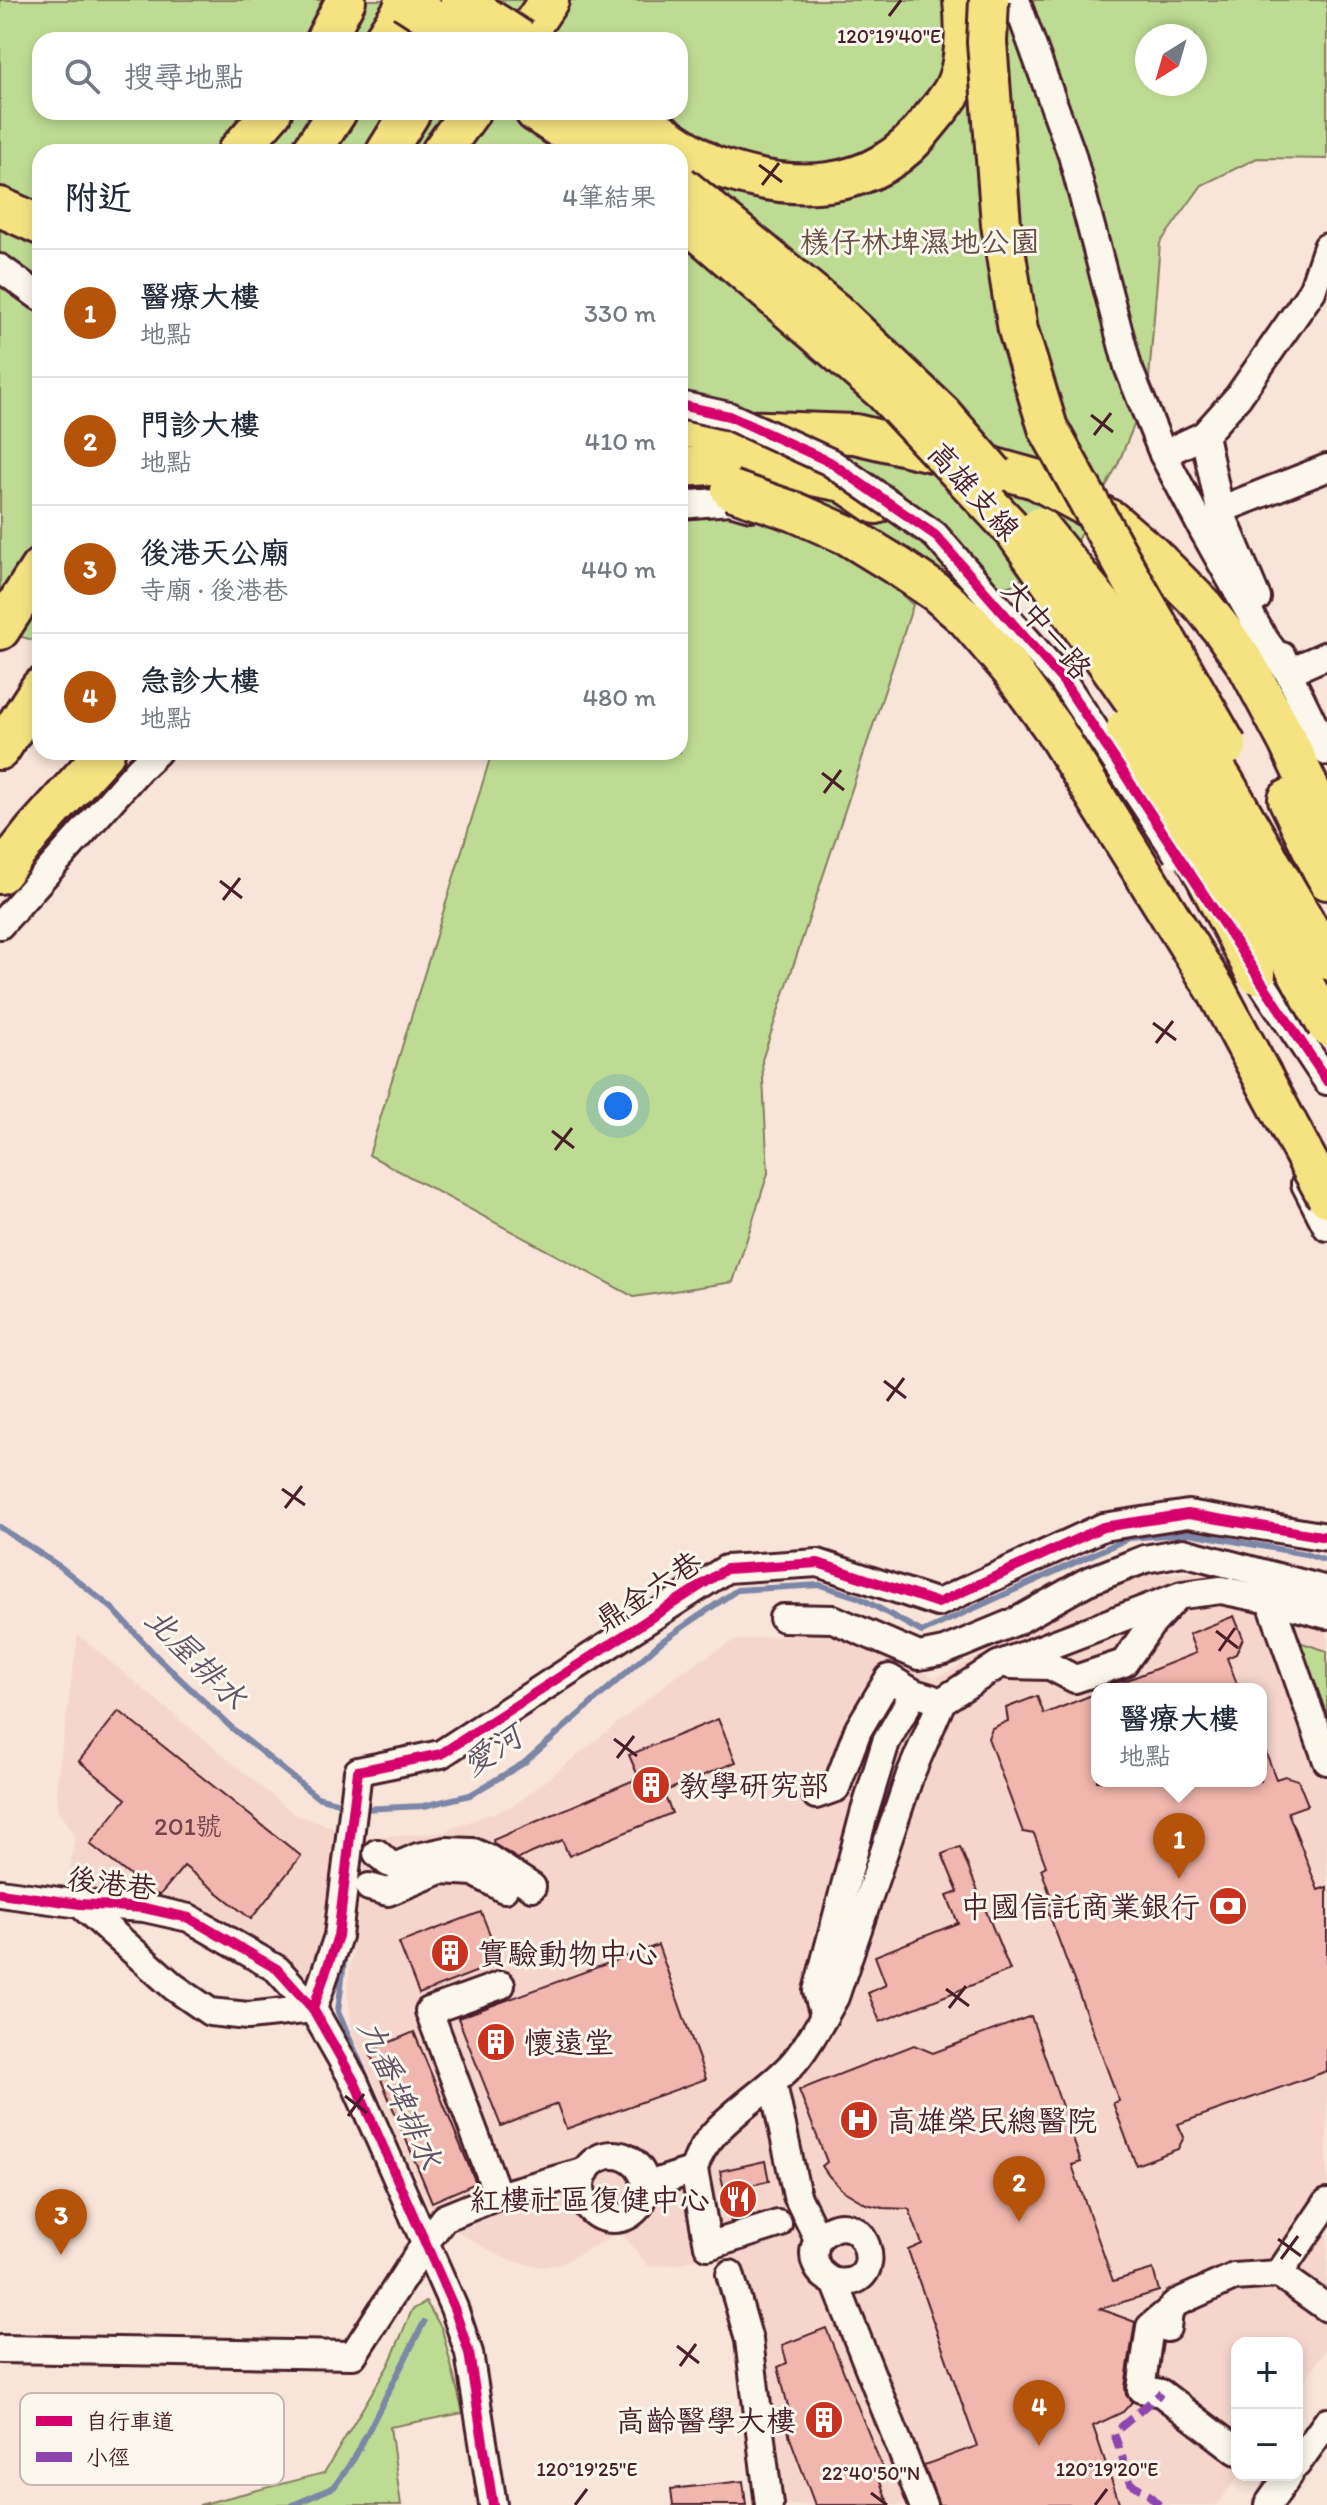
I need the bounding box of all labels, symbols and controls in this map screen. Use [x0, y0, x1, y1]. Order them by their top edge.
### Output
text: 120°19'40"E [837, 24, 941, 48]
north arrow [1135, 24, 1207, 96]
search box [32, 32, 688, 120]
icon: search [60, 54, 104, 98]
text: 搜尋地點 [124, 58, 244, 95]
text: 附近 [64, 177, 132, 218]
text: 4筆結果 [562, 181, 656, 213]
park label: 檨仔林埤濕地公園 [800, 223, 1040, 260]
text: 醫療大樓 [140, 278, 260, 315]
text: 1 [84, 297, 96, 329]
text: 330 m [584, 297, 656, 329]
text: 地點 [140, 318, 192, 350]
text: 門診大樓 [140, 406, 260, 443]
text: 2 [83, 425, 97, 457]
text: 410 m [585, 425, 656, 457]
street label: 高雄支線 [920, 434, 1028, 548]
text: 地點 [140, 446, 192, 478]
text: 後港天公廟 [140, 534, 290, 571]
text: 3 [83, 553, 97, 585]
text: 440 m [581, 553, 656, 585]
street label: 大中一路 [994, 571, 1100, 687]
text: 寺廟 · 後港巷 [140, 574, 288, 606]
text: 急診大樓 [140, 662, 260, 699]
text: 4 [82, 681, 98, 713]
text: 480 m [582, 681, 656, 713]
text: 地點 [140, 702, 192, 734]
your location [598, 1086, 638, 1126]
street label: 鼎金六巷 [588, 1543, 708, 1639]
water label: 北屋排水 [137, 1599, 255, 1717]
popup [1091, 1683, 1267, 1787]
text: 醫療大樓 [1119, 1700, 1239, 1737]
water label: 愛河 [455, 1714, 533, 1783]
text: 地點 [1119, 1740, 1171, 1772]
building icon: 教學研究部 [630, 1764, 672, 1806]
place label: 教學研究部 [679, 1767, 829, 1804]
house number: 201號 [154, 1810, 222, 1842]
pin: 1 [1153, 1813, 1205, 1879]
street label: 後港巷 [65, 1859, 159, 1907]
bank icon: 中國信託商業銀行 [1207, 1885, 1249, 1927]
place label: 中國信託商業銀行 [960, 1888, 1200, 1925]
building icon: 實驗動物中心 [429, 1932, 471, 1974]
place label: 實驗動物中心 [478, 1935, 658, 1972]
water label: 九番埤排水 [350, 2013, 450, 2176]
building icon: 懷遠堂 [475, 2021, 517, 2063]
place label: 懷遠堂 [524, 2024, 614, 2061]
hospital icon: 高雄榮民總醫院 [838, 2099, 880, 2141]
place label: 高雄榮民總醫院 [887, 2102, 1097, 2139]
pin: 2 [993, 2156, 1045, 2222]
restaurant icon: 紅樓社區復健中心 [717, 2178, 759, 2220]
place label: 紅樓社區復健中心 [470, 2181, 710, 2218]
pin: 3 [35, 2189, 87, 2255]
map controls [1231, 2337, 1303, 2481]
button: + [1231, 2337, 1303, 2409]
pin: 4 [1013, 2380, 1065, 2446]
legend [20, 2393, 284, 2485]
building icon: 高齡醫學大樓 [803, 2399, 845, 2441]
place label: 高齡醫學大樓 [616, 2402, 796, 2439]
text: 自行車道 [86, 2408, 174, 2435]
button: − [1231, 2409, 1303, 2481]
text: 小徑 [86, 2444, 130, 2471]
text: 120°19'25"E [537, 2457, 637, 2481]
text: 120°19'20"E [1056, 2457, 1158, 2481]
text: 22°40'50"N [822, 2461, 920, 2485]

